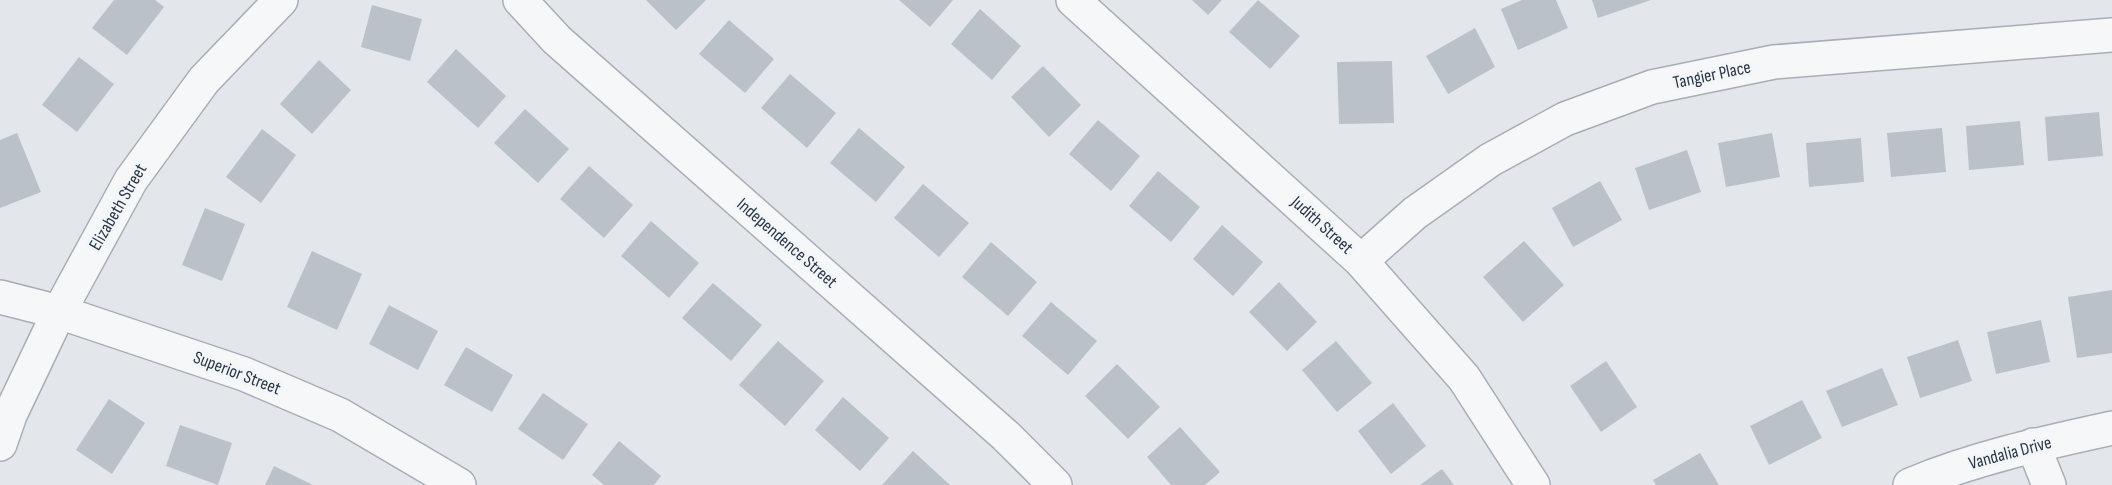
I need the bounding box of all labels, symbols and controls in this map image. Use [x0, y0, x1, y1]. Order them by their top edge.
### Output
street label: Tangier Place [1671, 57, 1753, 93]
street label: Elizabeth Street [85, 159, 151, 254]
street label: Judith Street [1286, 191, 1358, 259]
street label: Independence Street [733, 194, 842, 293]
street label: Superior Street [190, 347, 284, 399]
street label: Vandalia Drive [1966, 432, 2054, 474]

